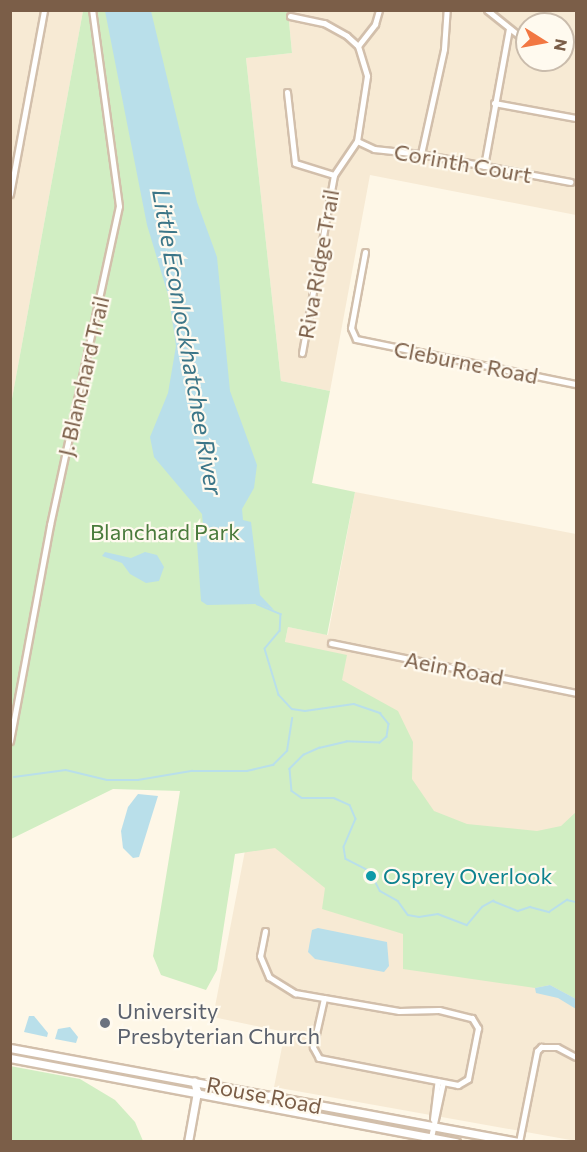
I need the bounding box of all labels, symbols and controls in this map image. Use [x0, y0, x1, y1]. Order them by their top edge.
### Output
north arrow [515, 12, 575, 72]
text: N [551, 37, 572, 53]
street label: Corinth Court [392, 138, 534, 188]
water label: Little Econlockhatchee River [147, 187, 229, 497]
street label: Riva Ridge Trail [292, 187, 344, 341]
street label: J. Blanchard Trail [52, 293, 114, 459]
street label: Cleburne Road [392, 335, 540, 389]
park label: Blanchard Park [90, 519, 240, 545]
street label: Aein Road [402, 645, 506, 691]
place label: Osprey Overlook [383, 863, 552, 889]
marker: Osprey Overlook [364, 869, 378, 883]
place label: University Presbyterian Church [117, 997, 320, 1048]
marker: University Presbyterian Church [98, 1016, 112, 1030]
street label: Rouse Road [204, 1071, 324, 1119]

